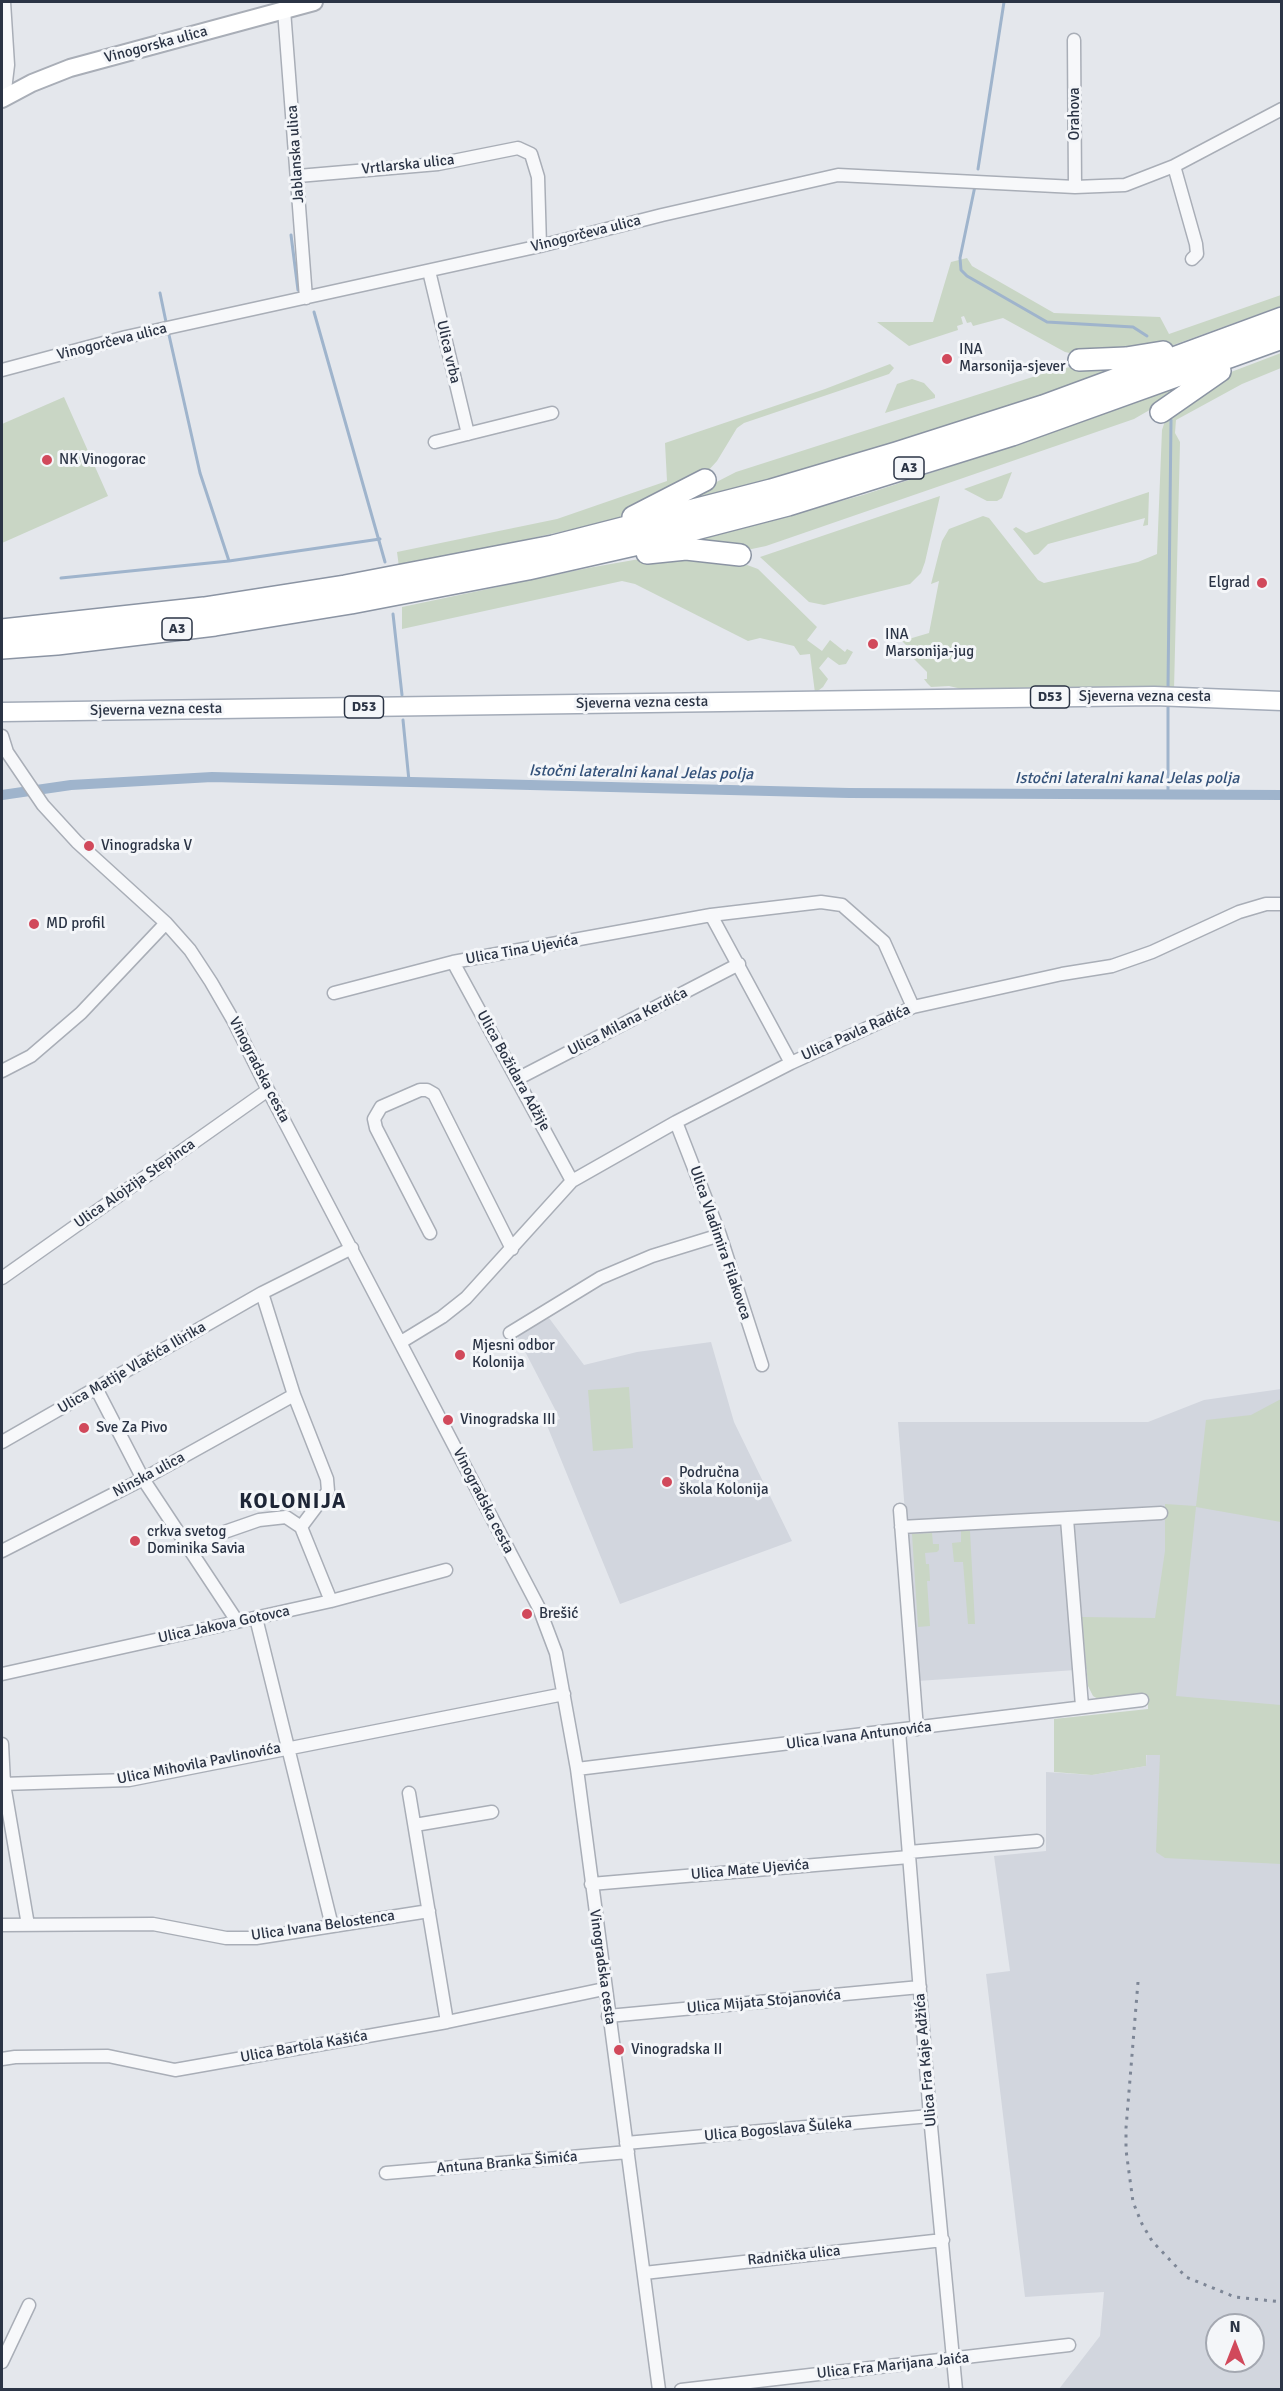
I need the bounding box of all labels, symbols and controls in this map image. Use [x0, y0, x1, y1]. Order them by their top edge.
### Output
street label: Vinogorska ulica [102, 23, 210, 67]
street label: Orahova [1066, 87, 1084, 141]
street label: Jablanska ulica [284, 104, 308, 204]
street label: Vrtlarska ulica [361, 151, 455, 179]
street label: Vinogorčeva ulica [529, 212, 643, 256]
street label: Ulica vrba [432, 319, 464, 385]
street label: Vinogorčeva ulica [55, 320, 169, 364]
place label: INA Marsonija-sjever [959, 341, 1066, 376]
marker: INA Marsonija-sjever [940, 352, 954, 366]
place label: NK Vinogorac [59, 451, 146, 469]
marker: NK Vinogorac [40, 453, 54, 467]
road number: A3 [894, 457, 924, 479]
place label: Elgrad [1208, 574, 1250, 592]
marker: Elgrad [1255, 576, 1269, 590]
road number: A3 [162, 618, 192, 640]
place label: INA Marsonija-jug [885, 626, 974, 661]
marker: INA Marsonija-jug [866, 637, 880, 651]
road number: D53 [1030, 686, 1070, 708]
street label: Sjeverna vezna cesta [1079, 688, 1211, 706]
street label: Sjeverna vezna cesta [576, 693, 708, 713]
road number: D53 [344, 696, 384, 718]
street label: Sjeverna vezna cesta [90, 700, 222, 720]
water label: Istočni lateralni kanal Jelas polja [529, 761, 753, 785]
water label: Istočni lateralni kanal Jelas polja [1015, 769, 1239, 789]
place label: Vinogradska V [101, 837, 192, 855]
marker: Vinogradska V [82, 839, 96, 853]
place label: MD profil [46, 915, 105, 933]
marker: MD profil [27, 917, 41, 931]
street label: Ulica Tina Ujevića [464, 931, 580, 969]
street label: Ulica Milana Kerdića [565, 984, 691, 1060]
street label: Ulica Pavla Radića [799, 1001, 913, 1065]
street label: Ulica Božidara Adžije [472, 1008, 554, 1134]
street label: Vinogradska cesta [225, 1014, 293, 1126]
street label: Ulica Alojzija Stepinca [71, 1136, 199, 1232]
street label: Ulica Vladimira Filakovca [685, 1164, 755, 1322]
street label: Ulica Matije Vlačića Ilirika [55, 1318, 209, 1418]
place label: Mjesni odbor Kolonija [472, 1337, 555, 1372]
marker: Mjesni odbor Kolonija [453, 1348, 467, 1362]
place label: Vinogradska III [460, 1411, 556, 1429]
marker: Vinogradska III [441, 1413, 455, 1427]
place label: Sve Za Pivo [96, 1419, 167, 1437]
marker: Sve Za Pivo [77, 1421, 91, 1435]
street label: Vinogradska cesta [449, 1445, 517, 1557]
street label: Ninska ulica [110, 1449, 188, 1501]
place label: Područna škola Kolonija [679, 1464, 768, 1499]
marker: Područna škola Kolonija [660, 1475, 674, 1489]
district label: KOLONIJA [239, 1489, 347, 1515]
place label: crkva svetog Dominika Savia [147, 1523, 245, 1558]
marker: crkva svetog Dominika Savia [128, 1534, 142, 1548]
street label: Ulica Jakova Gotovca [156, 1602, 292, 1648]
place label: Brešić [539, 1605, 578, 1623]
marker: Brešić [520, 1607, 534, 1621]
street label: Ulica Ivana Antunovića [785, 1718, 933, 1754]
street label: Ulica Mihovila Pavlinovića [116, 1739, 282, 1789]
street label: Ulica Mate Ujevića [690, 1856, 810, 1884]
street label: Ulica Ivana Belostenca [250, 1907, 396, 1945]
street label: Vinogradska cesta [585, 1908, 619, 2026]
street label: Ulica Mijata Stojanovića [686, 1986, 842, 2018]
street label: Ulica Fra Kaje Adžića [911, 1992, 941, 2128]
street label: Ulica Bartola Kašića [239, 2027, 369, 2067]
place label: Vinogradska II [631, 2041, 722, 2059]
marker: Vinogradska II [612, 2043, 626, 2057]
street label: Ulica Bogoslava Šuleka [703, 2115, 853, 2145]
street label: Antuna Branka Šimića [436, 2148, 578, 2178]
street label: Radnička ulica [747, 2242, 841, 2270]
north arrow [1205, 2313, 1265, 2373]
text: N [1229, 2317, 1241, 2337]
street label: Ulica Fra Marijana Jaića [816, 2349, 970, 2383]

